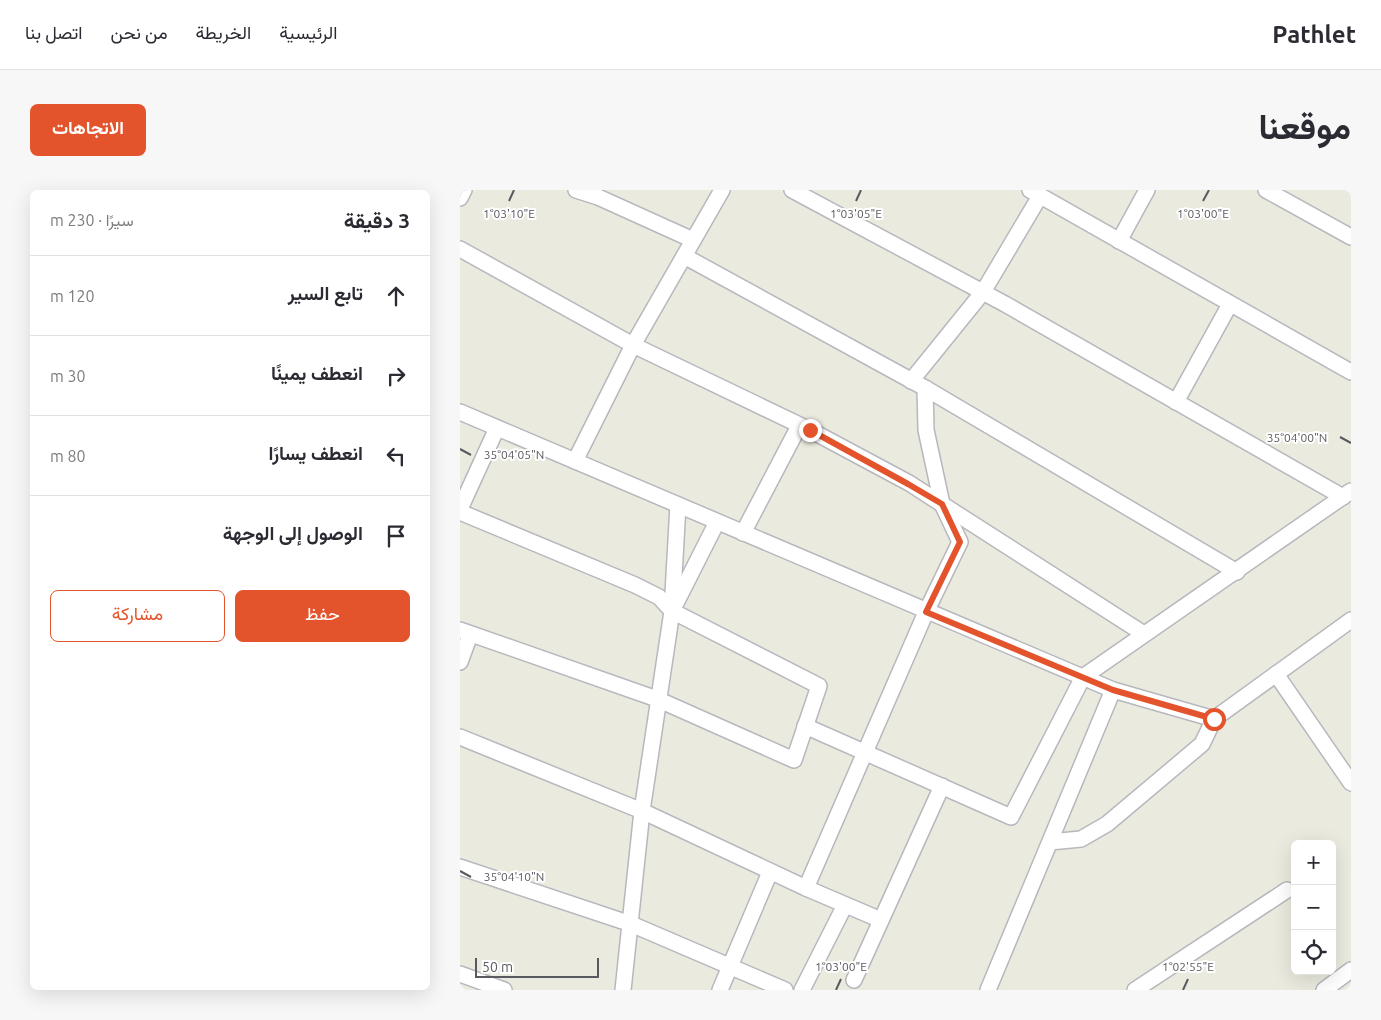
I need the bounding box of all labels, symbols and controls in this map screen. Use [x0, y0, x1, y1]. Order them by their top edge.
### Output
text: Pathlet [1272, 21, 1356, 48]
text: اتصل بنا [25, 22, 82, 42]
text: من نحن [110, 22, 168, 42]
text: الخريطة [196, 22, 251, 42]
text: الرئيسية [279, 22, 337, 42]
button: الاتجاهات [30, 104, 146, 156]
text: موقعنا [1258, 106, 1351, 146]
text: 1°03'10"E [483, 207, 535, 220]
text: 1°03'05"E [830, 207, 882, 220]
text: 1°03'00"E [1177, 207, 1229, 220]
text: 3 دقيقة [344, 208, 410, 232]
text: سيرًا · 230 m [50, 211, 134, 229]
text: تابع السير [288, 282, 363, 304]
icon: ahead [382, 282, 410, 310]
text: 120 m [50, 287, 95, 305]
text: انعطف يمينًا [271, 362, 363, 384]
icon: right [382, 362, 410, 390]
text: 30 m [50, 367, 86, 385]
route end [799, 419, 822, 442]
text: 35°04'00"N [1267, 431, 1327, 444]
text: انعطف يسارًا [269, 442, 363, 464]
icon: left [382, 442, 410, 470]
text: 80 m [50, 447, 86, 465]
text: 35°04'05"N [484, 448, 544, 461]
text: الوصول إلى الوجهة [223, 522, 363, 544]
icon: arrive [382, 522, 410, 550]
button: مشاركة [50, 590, 225, 642]
button: حفظ [235, 590, 410, 642]
route start [1203, 708, 1226, 731]
map controls [1291, 840, 1336, 975]
button: + [1291, 840, 1336, 885]
text: 35°04'10"N [484, 870, 544, 883]
button: − [1291, 885, 1336, 930]
button: locate [1291, 930, 1336, 975]
scale bar [475, 955, 599, 978]
text: 50 m [482, 959, 513, 975]
text: 1°03'00"E [815, 960, 867, 973]
text: 1°02'55"E [1162, 960, 1214, 973]

